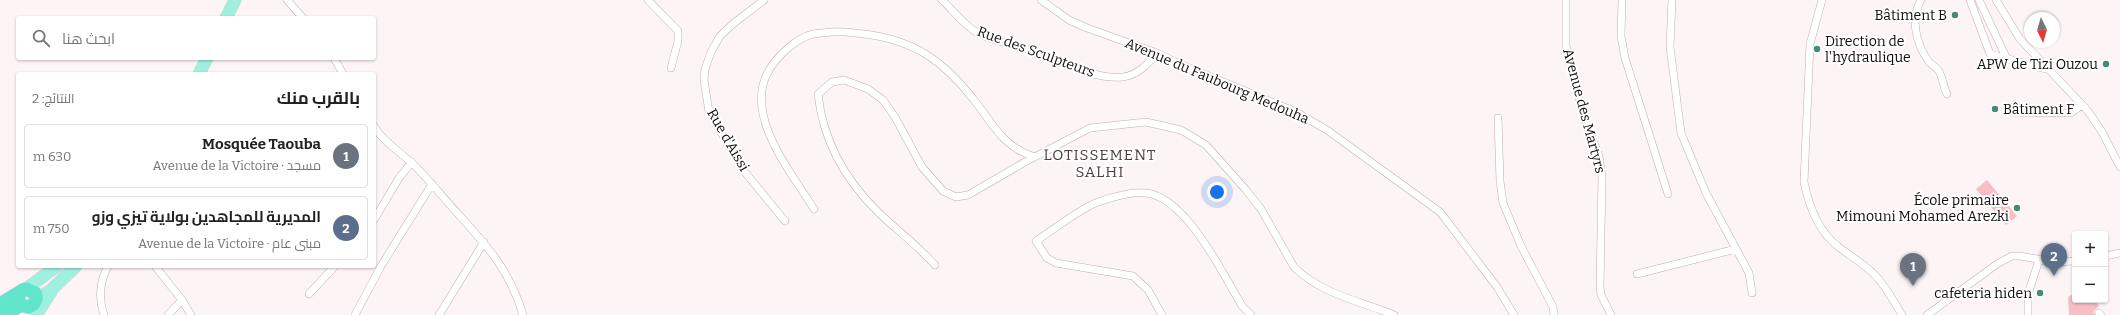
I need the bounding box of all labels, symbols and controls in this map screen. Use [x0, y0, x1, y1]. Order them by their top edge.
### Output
place label: Bâtiment B [1875, 7, 1947, 24]
marker: Bâtiment B [1950, 10, 1960, 20]
north arrow [2024, 12, 2060, 48]
search box [16, 16, 376, 60]
street label: Rue des Sculpteurs [975, 23, 1097, 81]
icon: search [30, 27, 52, 49]
text: ابحث هنا [62, 30, 115, 48]
place label: Direction de l'hydraulique [1825, 33, 1911, 66]
street label: Avenue du Faubourg Medouha [1122, 34, 1312, 128]
marker: Direction de l'hydraulique [1812, 44, 1822, 54]
street label: Avenue des Martyrs [1559, 47, 1609, 175]
place label: APW de Tizi Ouzou [1977, 56, 2098, 73]
marker: APW de Tizi Ouzou [2101, 59, 2111, 69]
text: بالقرب منك [277, 88, 360, 109]
text: النتائج: 2 [32, 91, 75, 106]
place label: Bâtiment F [2003, 101, 2074, 118]
marker: Bâtiment F [1990, 104, 2000, 114]
street label: Rue d'Aissi [703, 106, 753, 174]
text: Mosquée Taouba [202, 135, 321, 153]
district label: LOTISSEMENT SALHI [1043, 146, 1157, 181]
text: 630 m [33, 149, 71, 164]
text: 1 [343, 149, 349, 164]
text: مسجد · Avenue de la Victoire [152, 158, 321, 173]
your location [1207, 182, 1227, 202]
place label: École primaire Mimouni Mohamed Arezki [1836, 191, 2009, 225]
marker: École primaire Mimouni Mohamed Arezki [2012, 203, 2022, 213]
text: المديرية للمجاهدين بولاية تيزي وزو [92, 208, 321, 226]
text: 750 m [33, 221, 70, 236]
text: 2 [342, 221, 350, 236]
map controls [2072, 231, 2108, 303]
button: + [2072, 231, 2108, 267]
text: مبنى عام · Avenue de la Victoire [138, 236, 321, 251]
pin: 2 [2041, 243, 2067, 276]
pin: 1 [1900, 253, 1926, 286]
button: − [2072, 267, 2108, 303]
place label: cafeteria hiden [1934, 285, 2032, 302]
marker: cafeteria hiden [2035, 288, 2045, 298]

